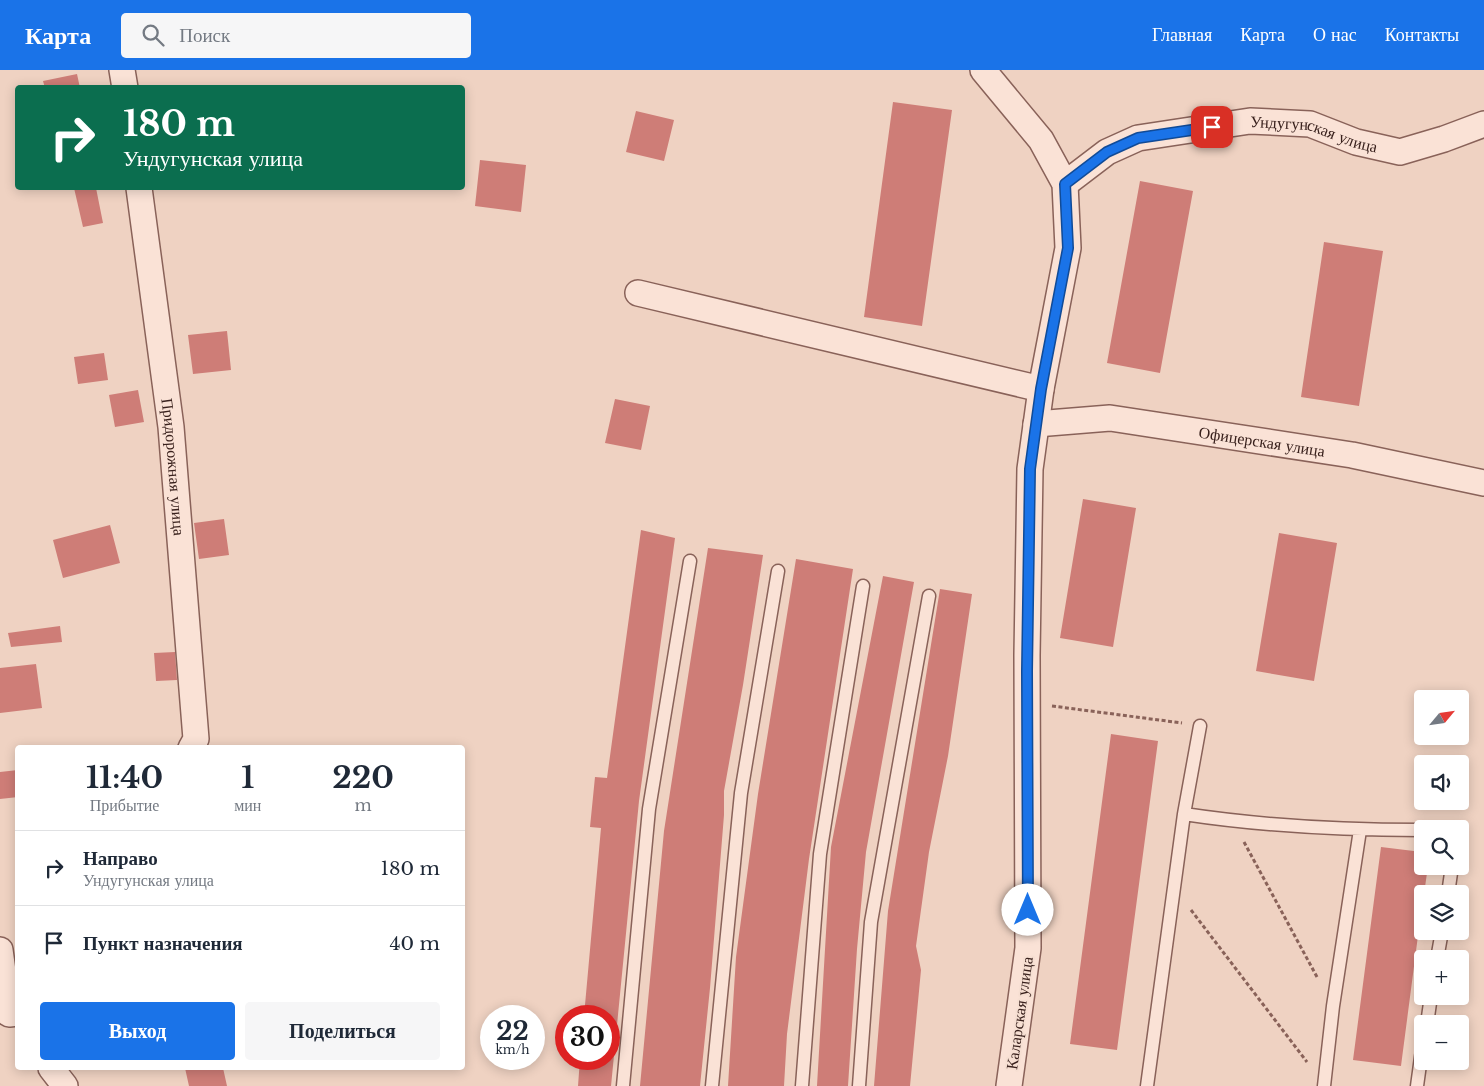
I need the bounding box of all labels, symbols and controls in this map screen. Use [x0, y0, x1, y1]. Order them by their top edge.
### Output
search box [121, 13, 471, 58]
text: Карта [25, 21, 91, 50]
icon: search [139, 21, 167, 49]
text: Поиск [179, 24, 230, 47]
text: Главная [1152, 24, 1212, 46]
text: Карта [1240, 24, 1285, 46]
text: О нас [1313, 24, 1357, 46]
text: Контакты [1385, 24, 1459, 46]
text: 180 m [123, 102, 235, 145]
icon: right [40, 105, 105, 170]
pin [1191, 106, 1233, 148]
street label: Ундугунская улица [1250, 111, 1380, 157]
icon: arrive [1198, 113, 1226, 141]
text: Ундугунская улица [123, 145, 303, 172]
street label: Придорожная улица [157, 397, 190, 536]
street label: Офицерская улица [1198, 422, 1326, 461]
north arrow [1414, 690, 1469, 745]
map controls [1414, 690, 1469, 1070]
button: sound [1414, 755, 1469, 810]
text: 11:40 [86, 759, 163, 796]
text: 1 [241, 759, 254, 796]
text: 220 [332, 759, 394, 796]
text: Прибытие [90, 795, 159, 815]
text: мин [234, 795, 261, 815]
text: m [355, 795, 372, 815]
button: search [1414, 820, 1469, 875]
text: Направо [83, 847, 158, 870]
icon: right [40, 854, 68, 882]
text: 180 m [381, 857, 440, 880]
text: Ундугунская улица [83, 870, 214, 890]
position arrow [1001, 883, 1053, 935]
button: layers [1414, 885, 1469, 940]
icon: arrive [40, 929, 68, 957]
text: Пункт назначения [83, 932, 243, 955]
text: 40 m [389, 932, 440, 955]
button: + [1414, 950, 1469, 1005]
street label: Каларская улица [1001, 955, 1037, 1071]
button: Выход [40, 1002, 235, 1060]
button: Поделиться [245, 1002, 440, 1060]
speed limit sign: 30 [555, 1005, 620, 1070]
button: − [1414, 1015, 1469, 1070]
text: 22 [496, 1016, 529, 1047]
text: km/h [495, 1042, 530, 1057]

